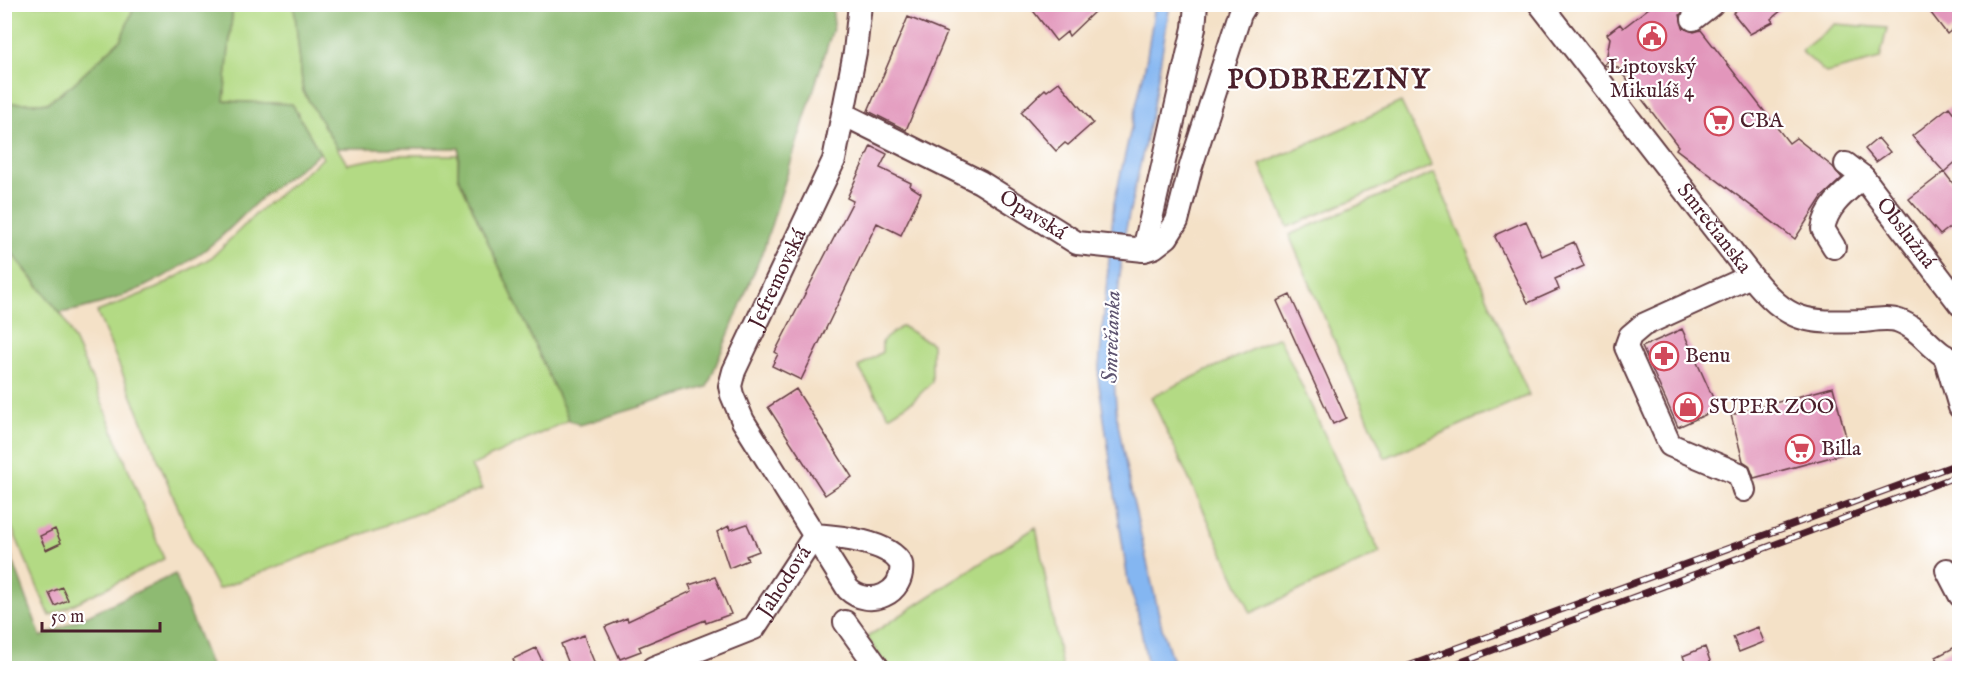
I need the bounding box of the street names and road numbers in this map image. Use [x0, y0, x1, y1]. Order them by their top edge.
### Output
street label: Smrečianska [1671, 178, 1758, 280]
street label: Opavská [994, 184, 1072, 247]
street label: Obslužná [1870, 192, 1942, 275]
street label: Jefremovská [742, 223, 813, 334]
street label: Jahodová [750, 540, 818, 624]

